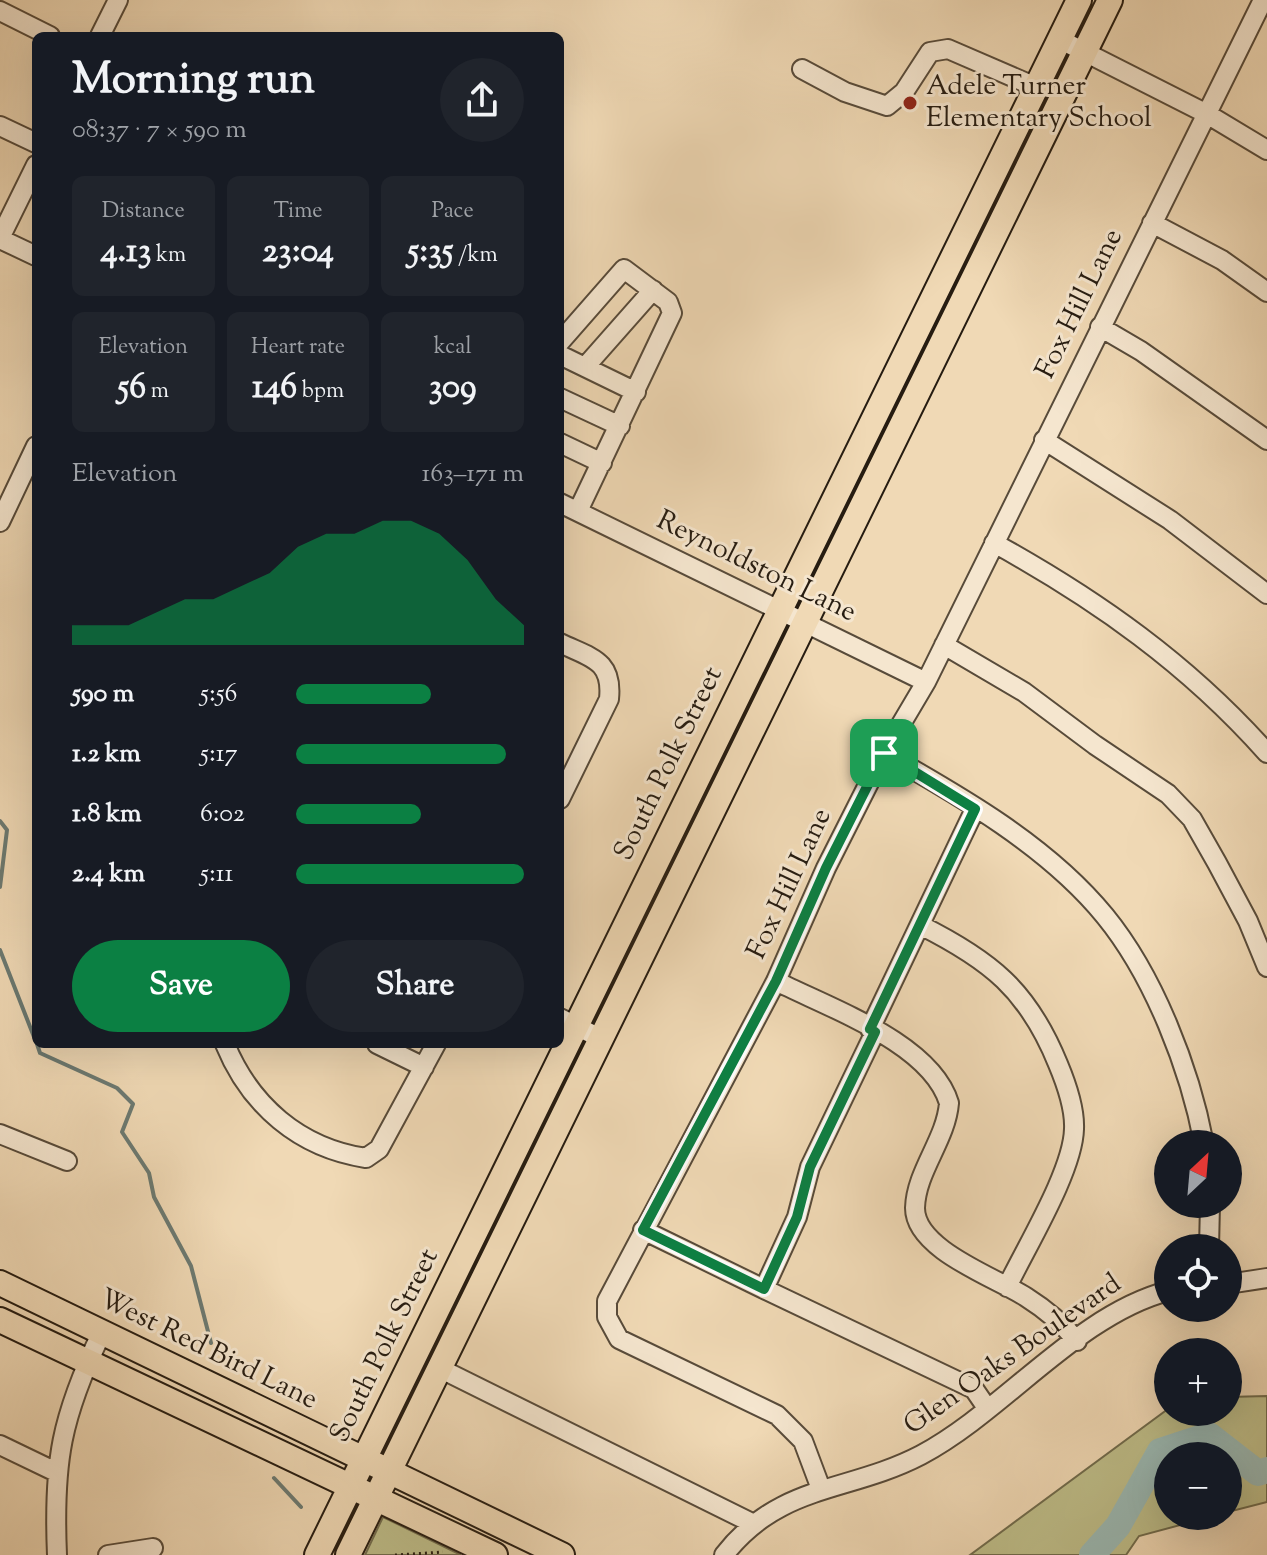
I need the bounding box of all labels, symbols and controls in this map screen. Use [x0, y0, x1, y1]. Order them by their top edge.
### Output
text: Morning run [72, 50, 315, 113]
button: share [440, 58, 524, 142]
place label: Adele Turner Elementary School [926, 67, 1152, 139]
marker: Adele Turner Elementary School [901, 94, 919, 112]
text: 08:37 · 7 × 590 m [72, 112, 247, 149]
text: Distance [102, 196, 185, 228]
text: Time [274, 196, 322, 228]
text: Pace [432, 196, 474, 228]
street label: Fox Hill Lane [1026, 222, 1134, 386]
text: 4.13 [100, 228, 151, 277]
text: 23:04 [262, 228, 334, 277]
text: 5:35 [408, 228, 453, 277]
text: km [151, 240, 186, 272]
text: /km [453, 240, 498, 272]
text: Elevation [99, 332, 188, 364]
text: Heart rate [251, 332, 345, 364]
text: kcal [434, 332, 472, 364]
text: 56 [118, 364, 146, 413]
text: 146 [252, 364, 297, 413]
text: 309 [429, 364, 477, 413]
text: m [146, 376, 169, 408]
text: bpm [297, 376, 344, 408]
text: Elevation [72, 456, 177, 493]
text: 163–171 m [421, 456, 524, 493]
street label: Reynoldston Lane [649, 501, 863, 633]
street label: South Polk Street [605, 660, 734, 868]
text: 590 m [72, 676, 134, 713]
text: 5:56 [200, 676, 237, 713]
pin [850, 719, 918, 787]
icon: arrive [862, 731, 906, 775]
text: 1.2 km [72, 736, 141, 773]
text: 5:17 [200, 736, 238, 773]
text: 1.8 km [72, 796, 142, 833]
text: 6:02 [200, 796, 245, 833]
street label: Fox Hill Lane [738, 802, 842, 966]
text: 2.4 km [72, 856, 145, 893]
text: 5:11 [200, 856, 233, 893]
button: Save [72, 940, 290, 1032]
button: Share [306, 940, 524, 1032]
north arrow [1154, 1130, 1242, 1218]
map controls [1154, 1130, 1242, 1530]
button: locate [1154, 1234, 1242, 1322]
street label: South Polk Street [321, 1242, 450, 1450]
street label: Glen Oaks Boulevard [896, 1265, 1130, 1445]
street label: West Red Bird Lane [92, 1280, 324, 1420]
button: + [1154, 1338, 1242, 1426]
button: − [1154, 1442, 1242, 1530]

